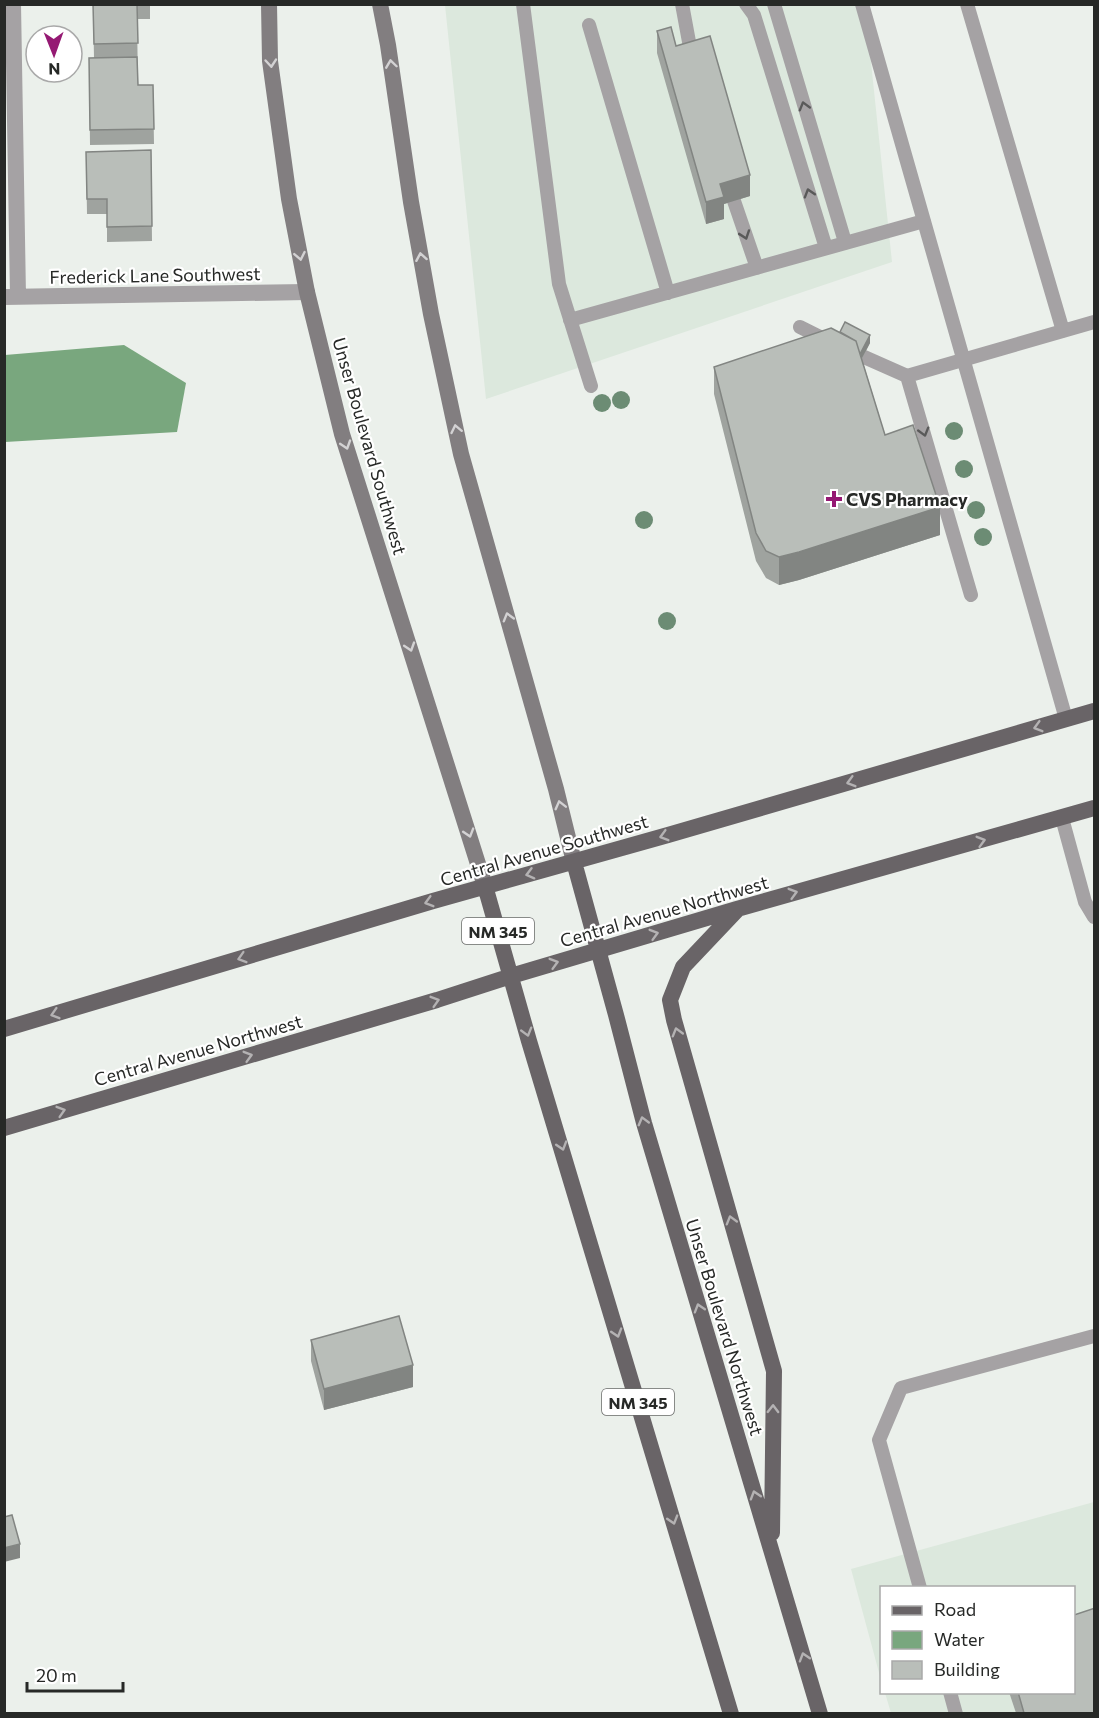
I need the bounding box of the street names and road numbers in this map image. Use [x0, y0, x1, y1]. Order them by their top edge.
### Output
street label: Frederick Lane Southwest [49, 262, 261, 288]
street label: Unser Boulevard Southwest [328, 335, 412, 557]
street label: Central Avenue Southwest [437, 810, 651, 890]
street label: Central Avenue Northwest [557, 871, 771, 951]
road number: NM 345 [462, 918, 534, 944]
street label: Central Avenue Northwest [91, 1010, 305, 1090]
street label: Unser Boulevard Northwest [682, 1216, 768, 1438]
road number: NM 345 [602, 1389, 674, 1415]

